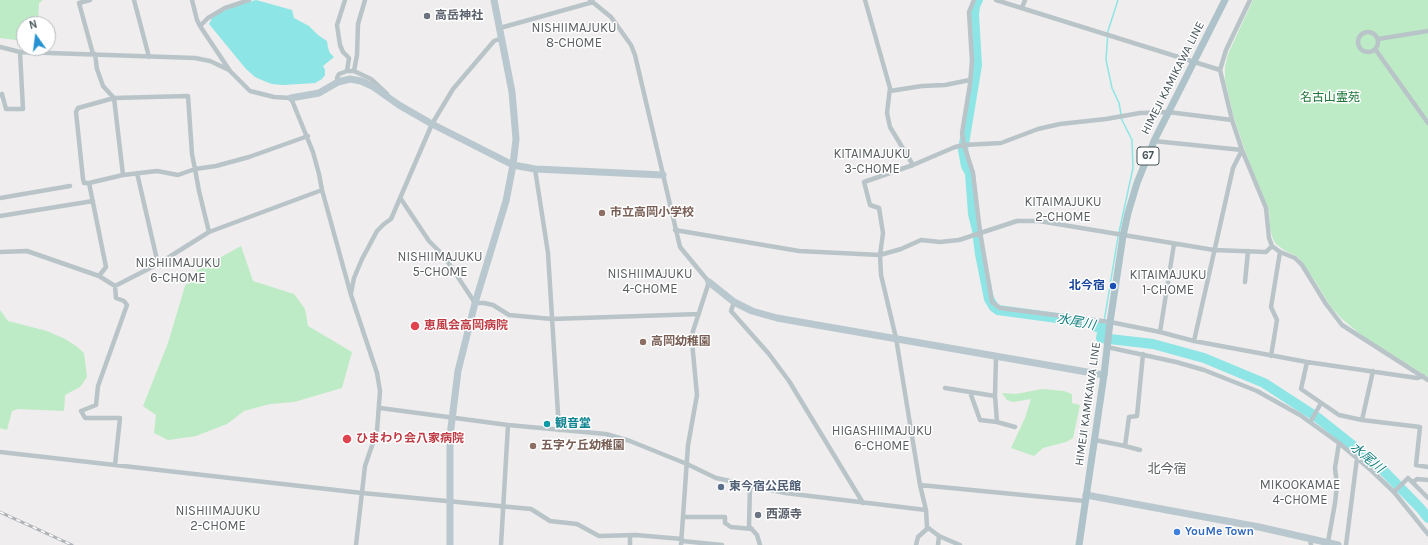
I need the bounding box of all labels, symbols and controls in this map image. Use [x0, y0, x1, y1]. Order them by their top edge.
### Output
place label: 高岳神社 [435, 9, 483, 23]
marker: 高岳神社 [422, 11, 432, 21]
north arrow [16, 16, 56, 56]
text: N [28, 18, 39, 32]
street label: HIMEJI KAMIKAWA LINE [1138, 19, 1208, 137]
district label: NISHIIMAJUKU 8-CHOME [526, 20, 622, 51]
park label: 名古山霊苑 [1300, 91, 1360, 105]
district label: KITAIMAJUKU 3-CHOME [828, 146, 916, 177]
road number: 67 [1137, 147, 1159, 165]
district label: KITAIMAJUKU 2-CHOME [1019, 194, 1107, 225]
place label: 市立高岡小学校 [610, 206, 694, 220]
marker: 市立高岡小学校 [597, 208, 607, 218]
district label: NISHIIMAJUKU 5-CHOME [392, 249, 488, 280]
district label: NISHIIMAJUKU 6-CHOME [130, 255, 226, 286]
district label: NISHIIMAJUKU 4-CHOME [602, 266, 698, 297]
district label: KITAIMAJUKU 1-CHOME [1124, 267, 1212, 298]
place label: 北今宿 [1069, 279, 1105, 293]
marker: 北今宿 [1108, 281, 1118, 291]
water label: 水尾川 [1055, 311, 1097, 333]
place label: 恵風会高岡病院 [424, 319, 508, 333]
marker: 恵風会高岡病院 [409, 320, 421, 332]
place label: 高岡幼稚園 [651, 335, 711, 349]
marker: 高岡幼稚園 [638, 337, 648, 347]
street label: HIMEJI KAMIKAWA LINE [1072, 341, 1104, 467]
place label: 観音堂 [555, 417, 591, 431]
marker: 観音堂 [542, 419, 552, 429]
district label: HIGASHIIMAJUKU 6-CHOME [825, 423, 939, 454]
place label: ひまわり会八家病院 [356, 432, 464, 446]
marker: ひまわり会八家病院 [341, 433, 353, 445]
place label: 五字ケ丘幼稚園 [541, 439, 625, 453]
water label: 水尾川 [1347, 439, 1387, 477]
marker: 五字ケ丘幼稚園 [528, 441, 538, 451]
district label: 北今宿 [1148, 461, 1186, 477]
district label: MIKOOKAMAE 4-CHOME [1255, 477, 1345, 508]
place label: 東今宿公民館 [729, 480, 801, 494]
marker: 東今宿公民館 [716, 482, 726, 492]
district label: NISHIIMAJUKU 2-CHOME [170, 503, 266, 534]
place label: 西源寺 [766, 508, 802, 522]
marker: 西源寺 [753, 510, 763, 520]
place label: YouMe Town [1185, 525, 1254, 539]
marker: YouMe Town [1172, 527, 1182, 537]

